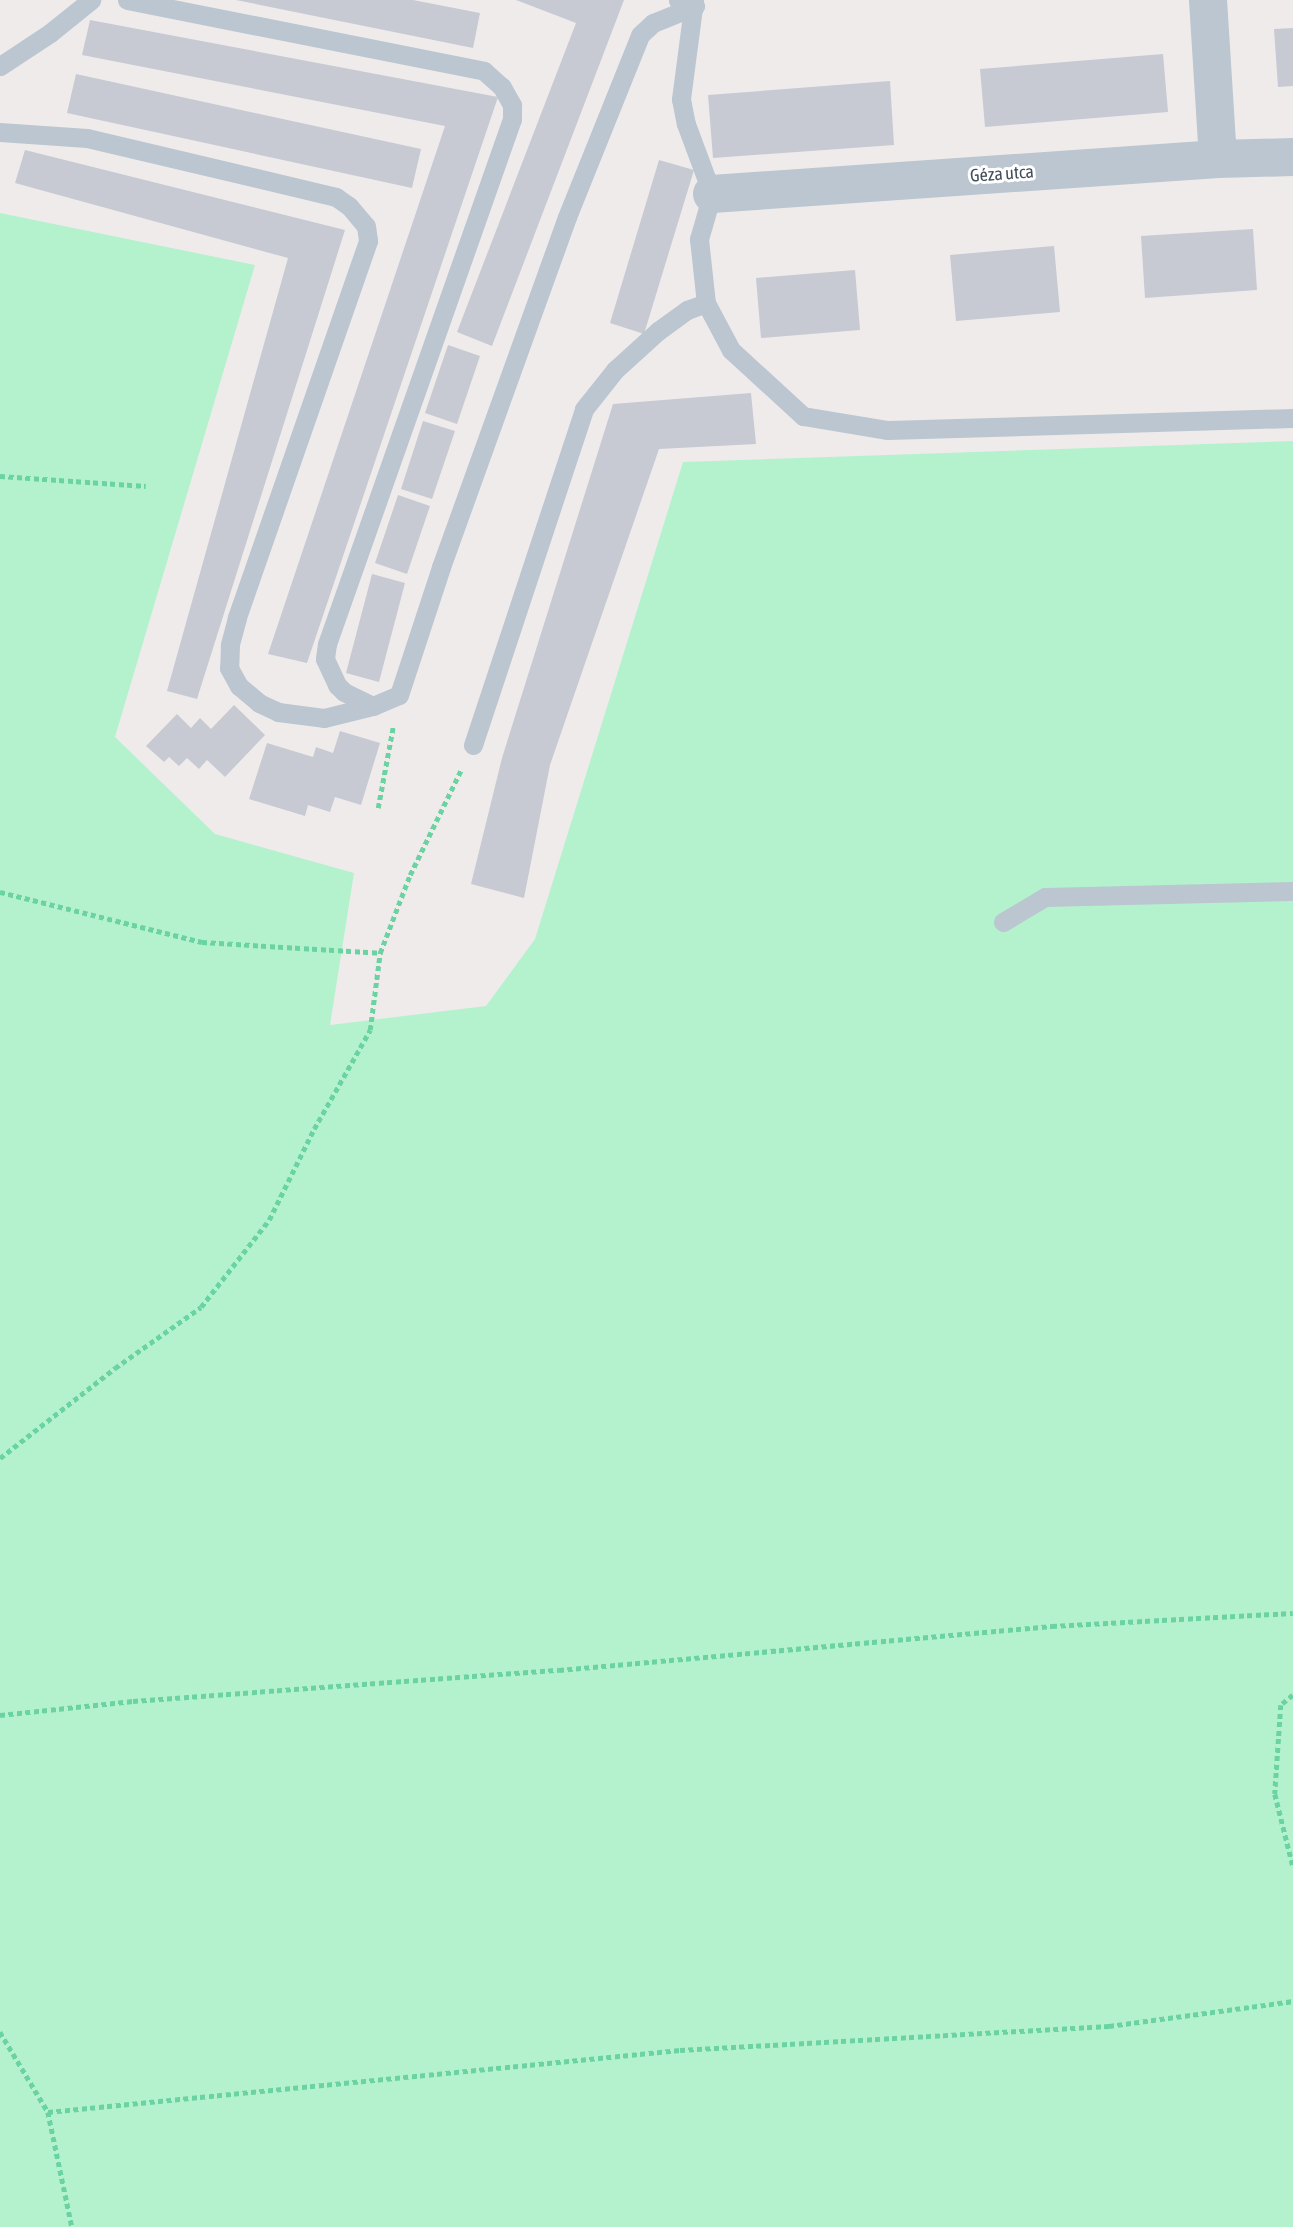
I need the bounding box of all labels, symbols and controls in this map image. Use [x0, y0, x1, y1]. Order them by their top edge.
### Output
street label: Géza utca [969, 161, 1035, 187]

